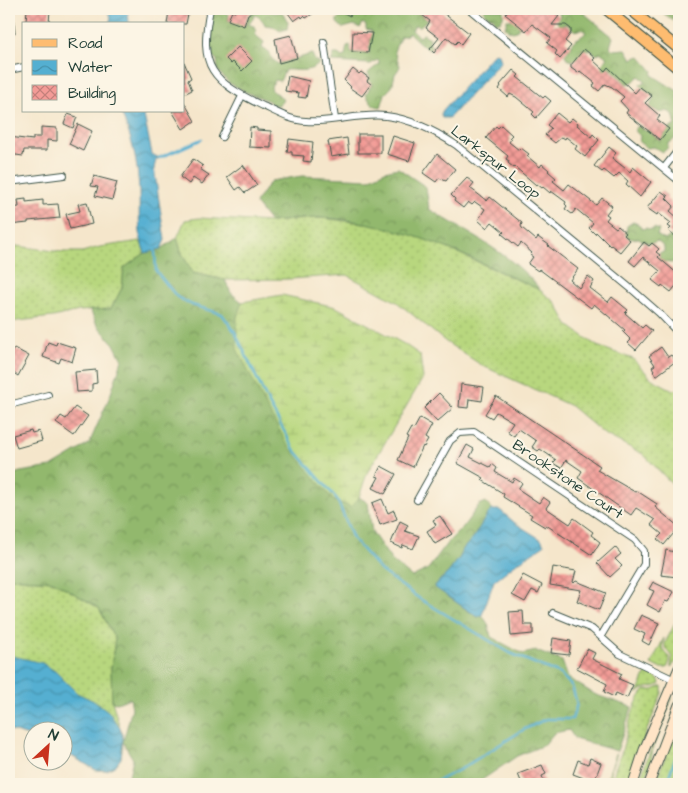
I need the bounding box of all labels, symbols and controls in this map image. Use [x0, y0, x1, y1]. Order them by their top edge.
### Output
legend [22, 22, 185, 112]
text: Road [68, 33, 103, 54]
text: Water [68, 57, 112, 78]
text: Building [68, 83, 116, 105]
street label: Larkspur Loop [446, 121, 545, 204]
street label: Brookstone Court [508, 434, 627, 524]
north arrow [22, 720, 72, 770]
text: N [45, 724, 62, 746]

